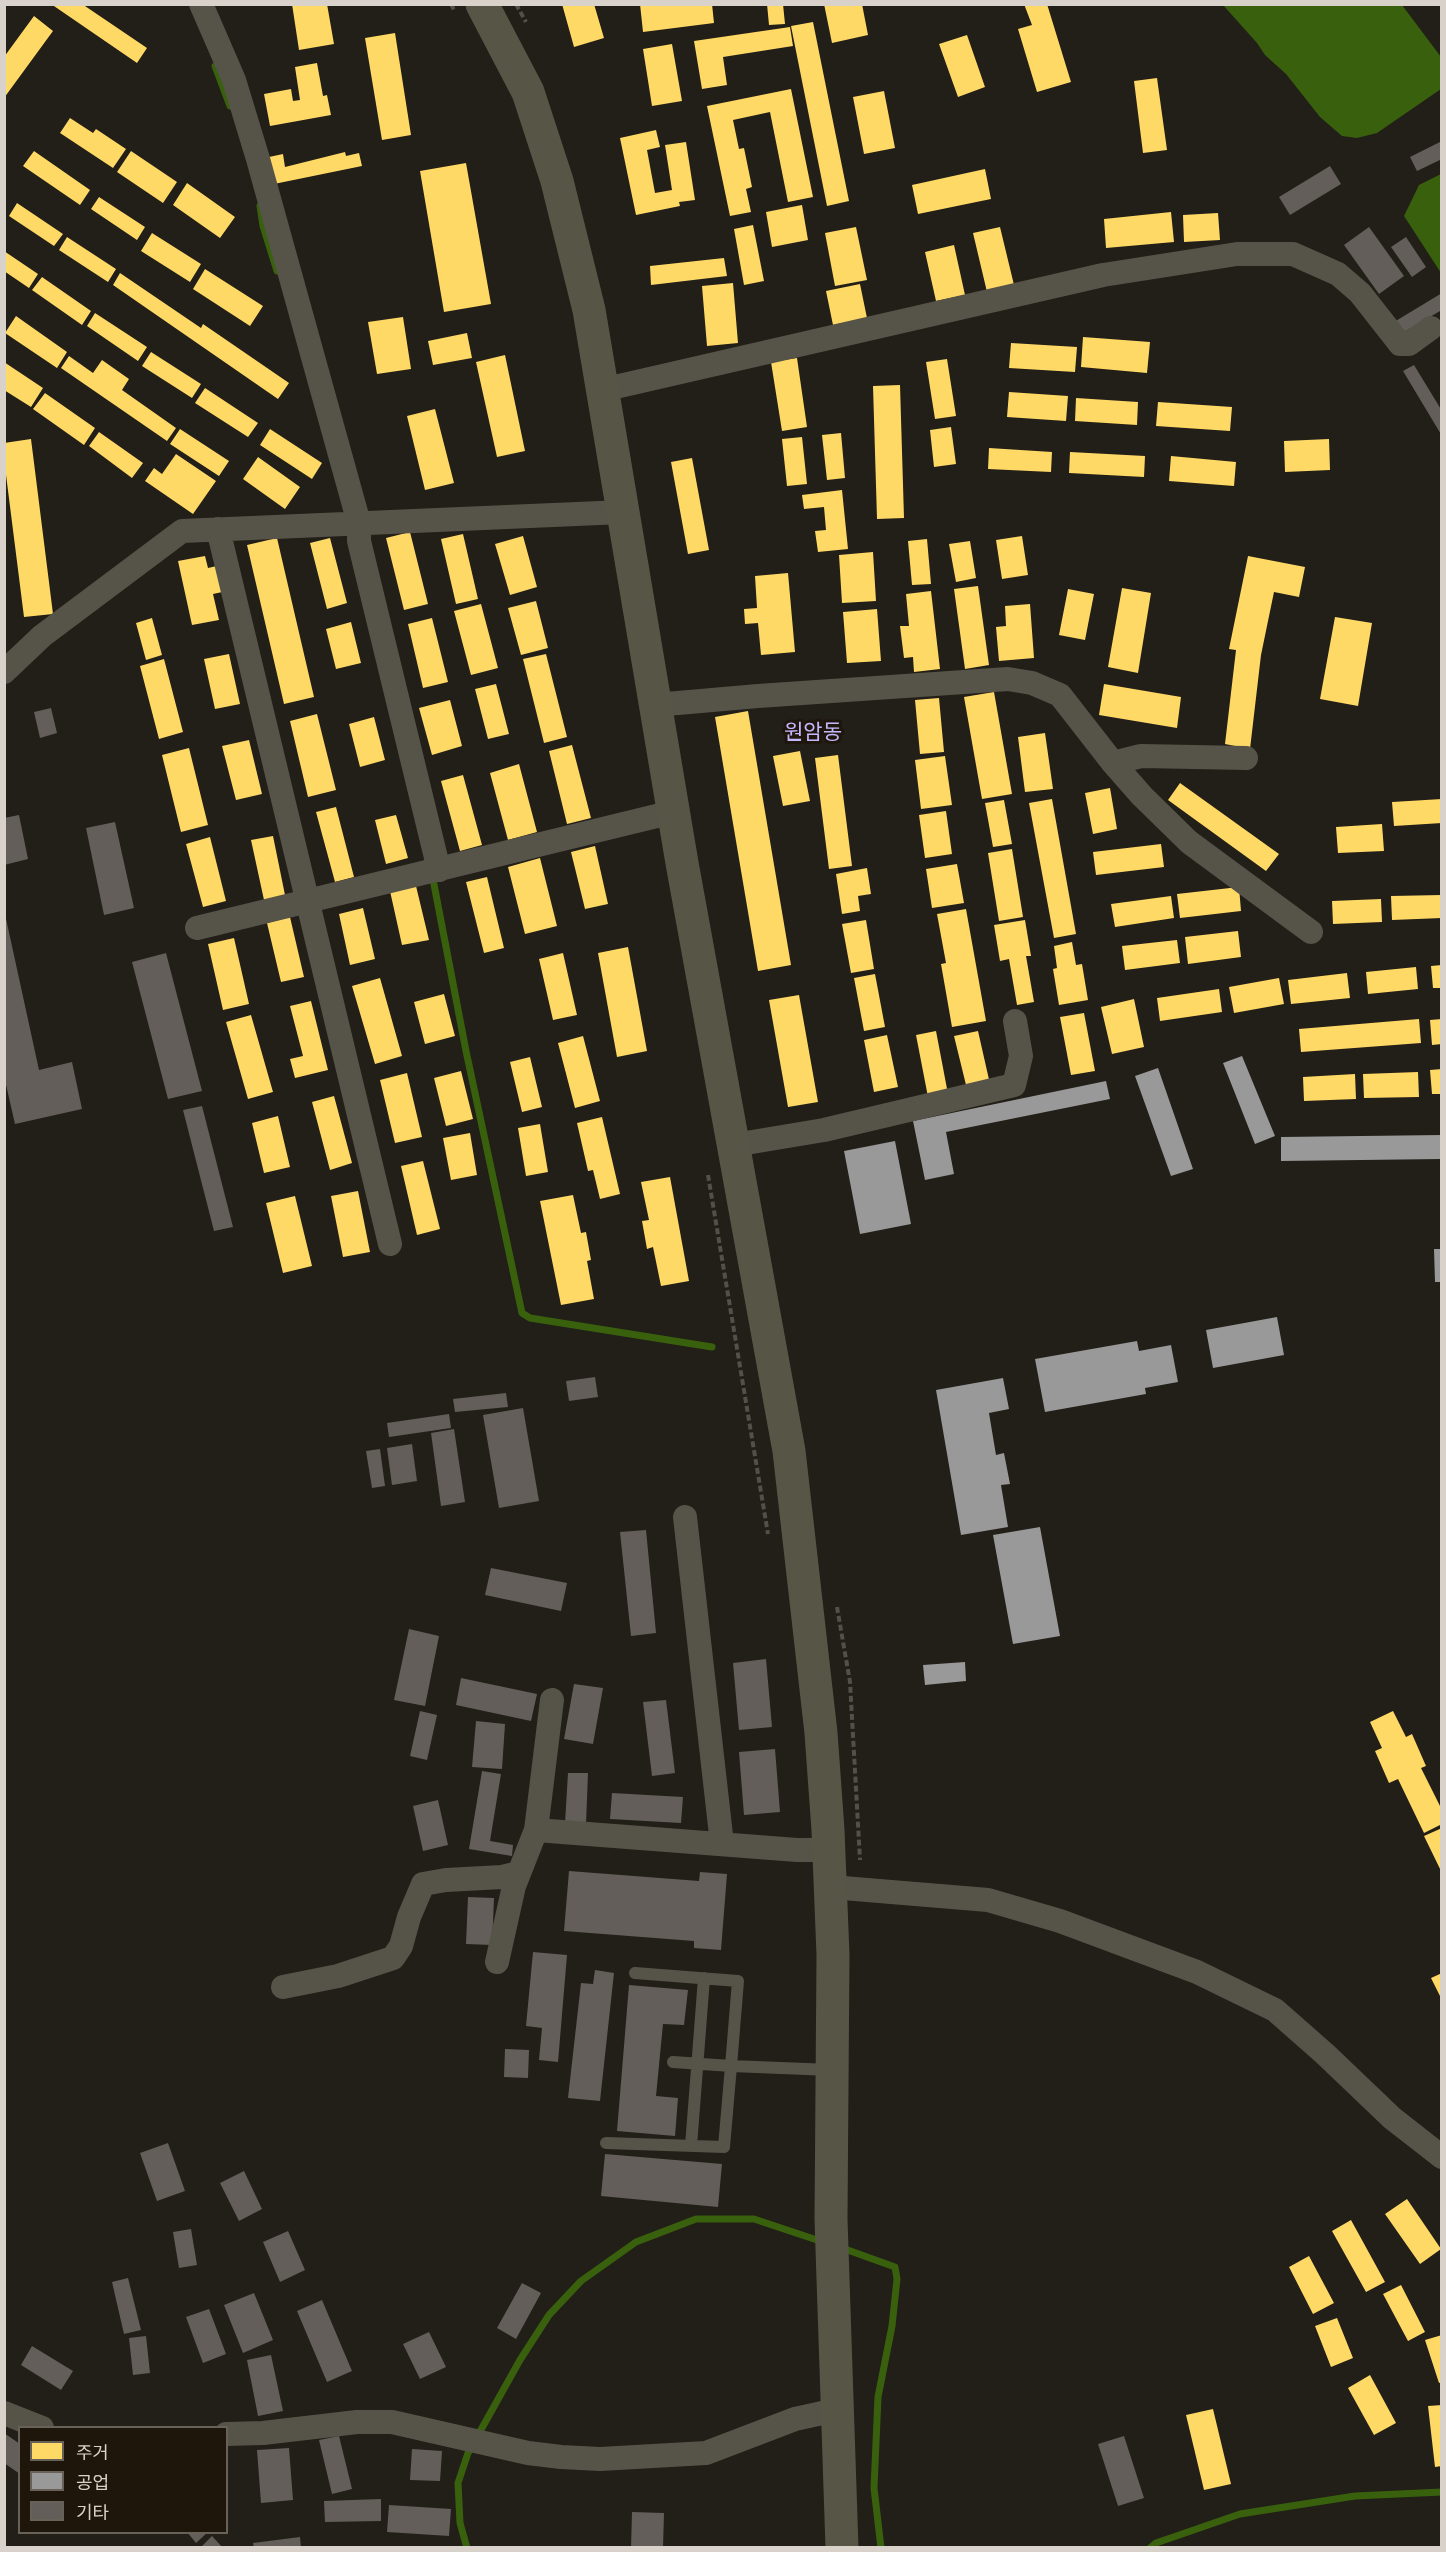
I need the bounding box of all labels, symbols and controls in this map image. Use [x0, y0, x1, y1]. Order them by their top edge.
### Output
district label: 원암동 [784, 719, 842, 745]
legend [18, 2426, 228, 2534]
text: 주거 [76, 2442, 109, 2463]
text: 공업 [76, 2472, 109, 2493]
text: 기타 [76, 2502, 109, 2523]

